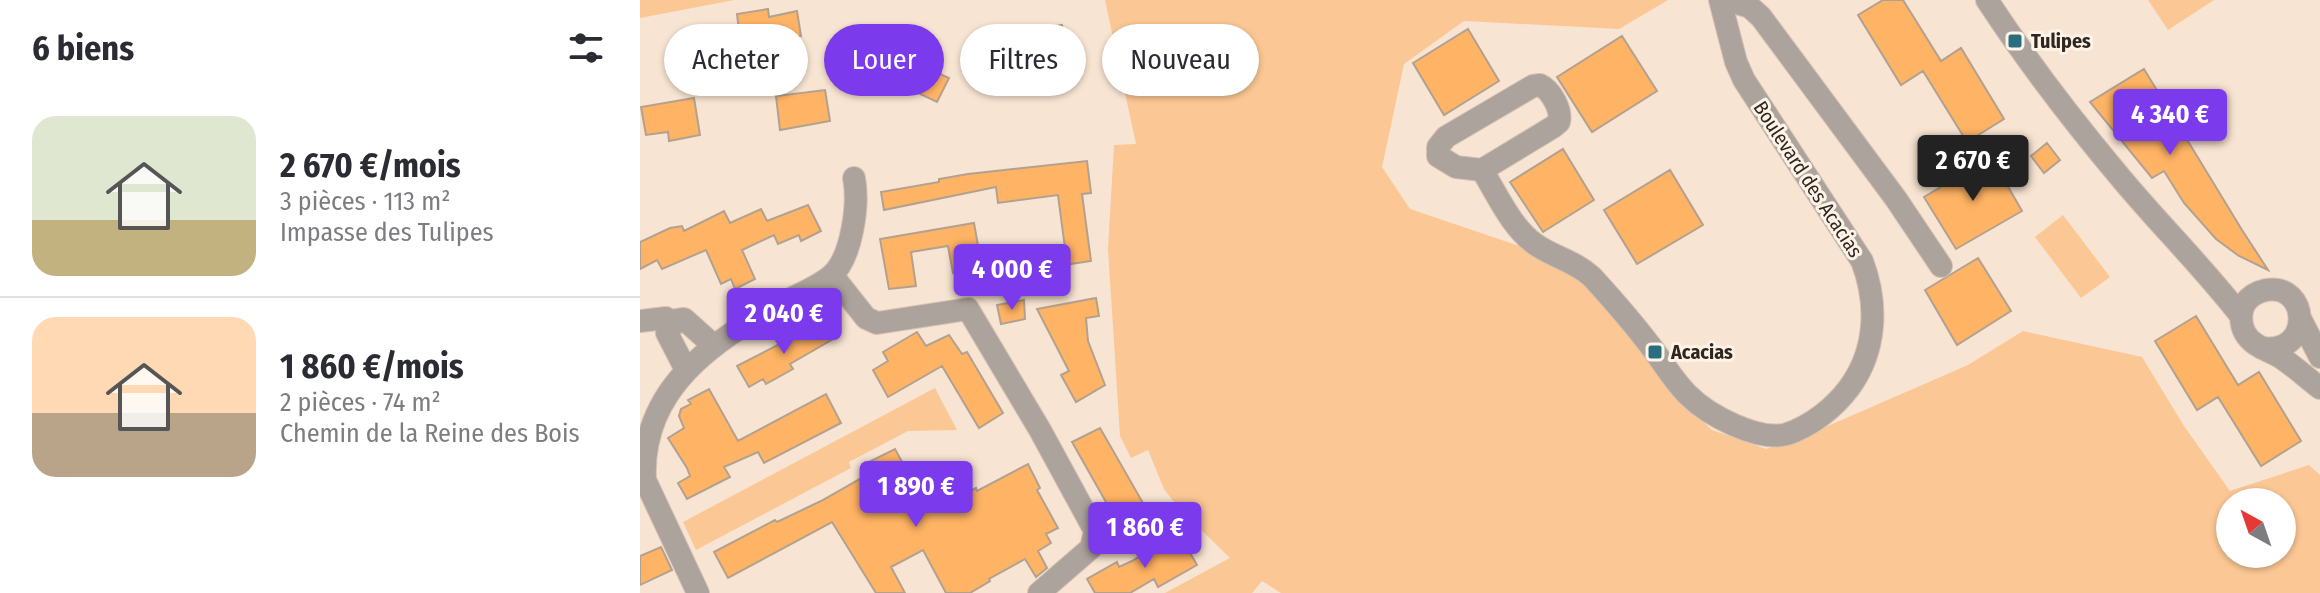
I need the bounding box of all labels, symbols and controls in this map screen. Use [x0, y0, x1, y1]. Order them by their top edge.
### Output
chip: Acheter [664, 24, 808, 96]
chip: Louer [824, 24, 944, 96]
chip: Filtres [960, 24, 1086, 96]
chip: Nouveau [1102, 24, 1259, 96]
icon: filters [564, 26, 608, 70]
text: 6 biens [32, 28, 134, 69]
place label: Tulipes [2031, 29, 2091, 53]
marker: Tulipes [2006, 32, 2024, 50]
pin: 4 340 € [2096, 89, 2244, 157]
street label: Boulevard des Acacias [1749, 96, 1867, 262]
text: 4 340 € [2131, 99, 2209, 130]
pin: 2 670 € [1899, 135, 2047, 203]
text: 2 670 €/mois [280, 145, 461, 186]
text: 2 670 € [1936, 145, 2010, 176]
icon: home [96, 148, 192, 244]
text: 3 pièces · 113 m² [280, 186, 450, 217]
text: Impasse des Tulipes [280, 217, 494, 248]
pin: 4 000 € [938, 244, 1086, 312]
text: 4 000 € [972, 254, 1052, 285]
pin: 2 040 € [710, 288, 858, 356]
text: 2 040 € [745, 298, 823, 329]
place label: Acacias [1670, 340, 1733, 364]
marker: Acacias [1646, 343, 1664, 361]
text: 1 860 €/mois [280, 346, 464, 387]
icon: home [96, 349, 192, 445]
text: 2 pièces · 74 m² [280, 387, 441, 418]
text: Chemin de la Reine des Bois [280, 418, 580, 449]
pin: 1 890 € [842, 461, 990, 529]
text: 1 890 € [878, 471, 954, 502]
north arrow [2216, 488, 2296, 568]
map controls [2216, 488, 2296, 568]
pin: 1 860 € [1071, 502, 1219, 570]
text: 1 860 € [1106, 512, 1184, 543]

